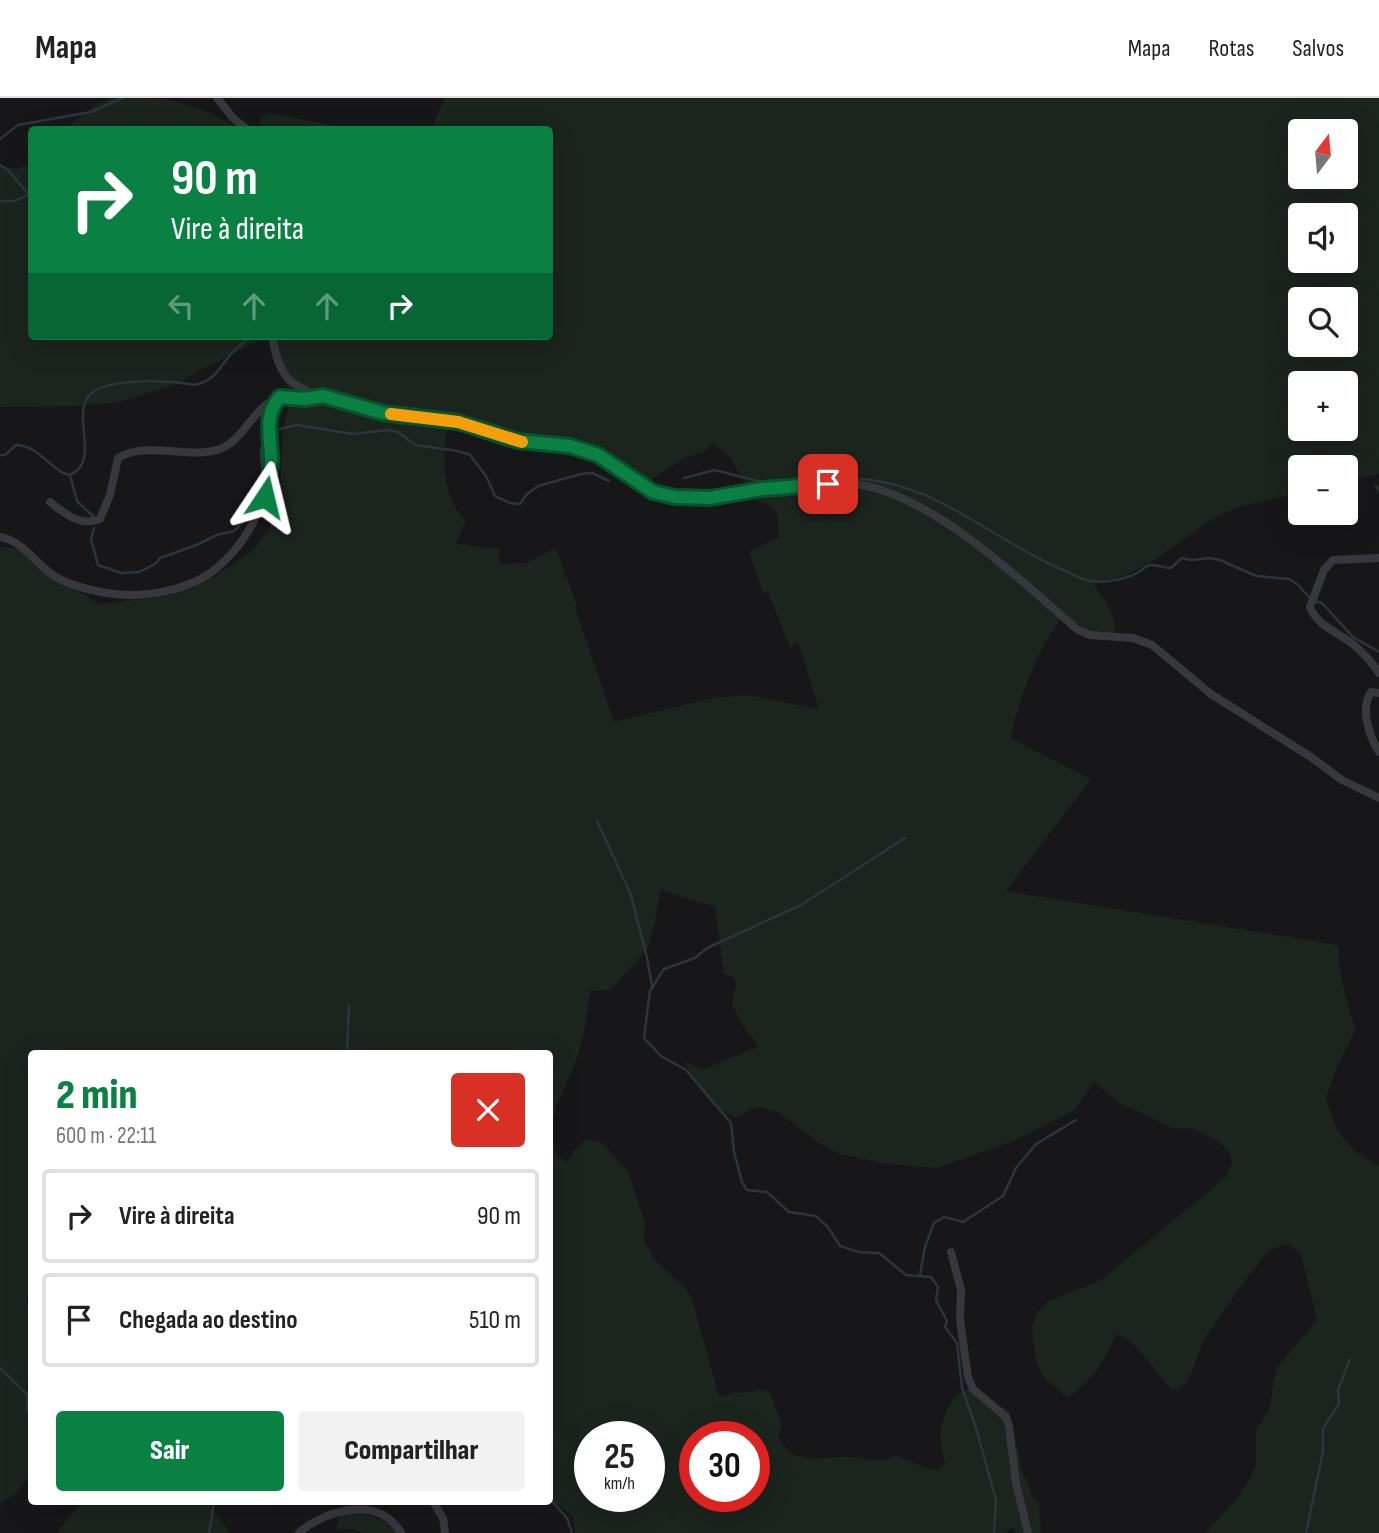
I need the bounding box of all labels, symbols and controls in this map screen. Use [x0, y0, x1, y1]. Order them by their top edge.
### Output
text: Mapa [35, 28, 97, 68]
text: Mapa [1128, 34, 1171, 63]
text: Rotas [1209, 34, 1254, 63]
text: Salvos [1292, 34, 1344, 63]
north arrow [1288, 119, 1358, 189]
map controls [1288, 119, 1358, 525]
text: 90 m [171, 150, 258, 209]
icon: right [56, 154, 147, 245]
button: sound [1288, 203, 1358, 273]
text: Vire à direita [171, 210, 304, 249]
icon: left [162, 287, 200, 325]
icon: ahead [235, 287, 273, 325]
icon: ahead [308, 287, 346, 325]
icon: right [381, 287, 419, 325]
button: search [1288, 287, 1358, 357]
button: + [1288, 371, 1358, 441]
pin [798, 454, 858, 514]
button: − [1288, 455, 1358, 525]
position arrow [228, 460, 302, 534]
icon: arrive [809, 465, 847, 503]
text: 2 min [56, 1070, 137, 1121]
button: close [451, 1073, 525, 1147]
text: 600 m · 22:11 [56, 1122, 156, 1150]
icon: right [60, 1197, 98, 1235]
text: Vire à direita [119, 1201, 235, 1232]
text: 90 m [477, 1201, 521, 1232]
icon: arrive [60, 1301, 98, 1339]
text: Chegada ao destino [119, 1305, 298, 1336]
text: 510 m [469, 1305, 521, 1336]
button: Sair [56, 1411, 284, 1491]
button: Compartilhar [298, 1411, 525, 1491]
speed limit sign: 30 [679, 1421, 770, 1512]
text: 25 [604, 1436, 635, 1479]
text: km/h [604, 1473, 635, 1494]

